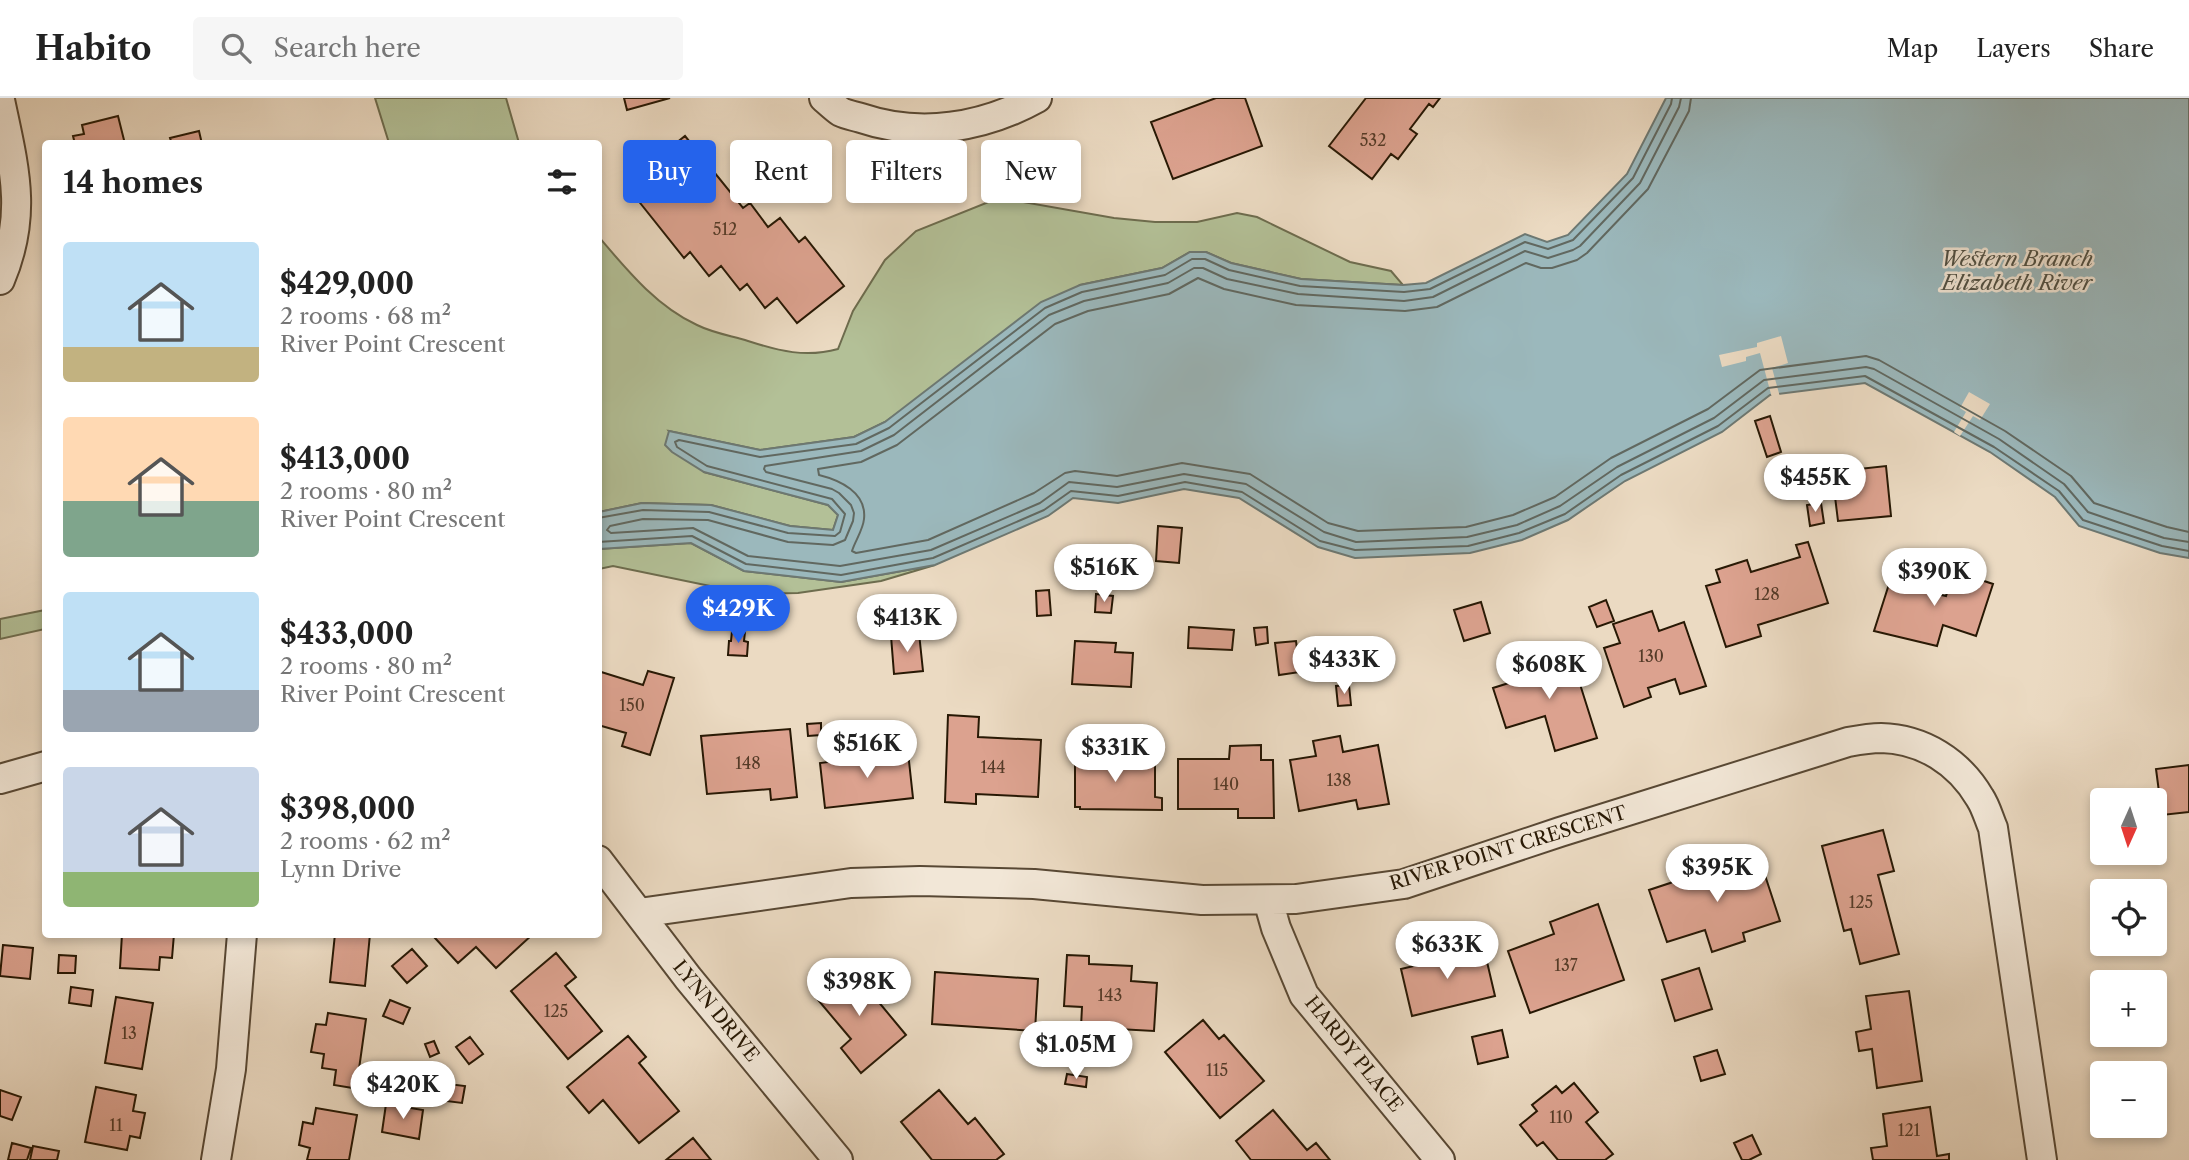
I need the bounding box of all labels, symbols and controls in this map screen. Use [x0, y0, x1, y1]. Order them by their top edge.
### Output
search box [193, 17, 683, 80]
text: Habito [35, 28, 151, 69]
icon: search [217, 29, 255, 67]
text: Search here [273, 32, 421, 64]
text: Map [1887, 34, 1938, 63]
text: Layers [1976, 34, 2051, 63]
text: Share [2089, 34, 2154, 63]
house number: 532 [1360, 130, 1386, 150]
chip: Buy [623, 140, 716, 203]
chip: Rent [730, 140, 832, 203]
chip: Filters [846, 140, 967, 203]
chip: New [981, 140, 1081, 203]
icon: filters [543, 163, 581, 201]
text: 14 homes [63, 164, 203, 201]
house number: 512 [713, 219, 737, 239]
water label: Western Branch Elizabeth River [1940, 246, 2094, 295]
text: $429,000 [280, 265, 414, 302]
icon: home [119, 270, 203, 354]
text: 2 rooms · 68 m² [280, 302, 451, 330]
text: River Point Crescent [280, 330, 506, 358]
text: $413,000 [280, 440, 410, 477]
icon: home [119, 445, 203, 529]
pin: $455K [1766, 454, 1864, 514]
text: $455K [1780, 463, 1850, 491]
text: 2 rooms · 80 m² [280, 477, 452, 505]
text: River Point Crescent [280, 505, 506, 533]
pin: $516K [1055, 545, 1153, 604]
pin: $390K [1885, 548, 1983, 608]
text: $516K [1070, 553, 1138, 581]
text: $390K [1898, 557, 1970, 585]
house number: 128 [1754, 584, 1780, 604]
pin: $429K [689, 586, 787, 645]
text: $429K [702, 594, 774, 622]
pin: $413K [858, 594, 956, 654]
text: $413K [873, 603, 941, 631]
text: $433,000 [280, 615, 414, 652]
icon: home [119, 620, 203, 704]
pin: $433K [1295, 636, 1393, 696]
pin: $608K [1500, 642, 1598, 701]
text: $433K [1309, 645, 1379, 673]
house number: 130 [1638, 646, 1664, 666]
text: $608K [1512, 650, 1586, 678]
text: 2 rooms · 80 m² [280, 652, 452, 680]
text: River Point Crescent [280, 680, 506, 708]
house number: 150 [619, 695, 645, 715]
pin: $516K [818, 720, 916, 780]
pin: $331K [1066, 724, 1164, 784]
text: $516K [833, 729, 901, 757]
text: $331K [1081, 733, 1149, 761]
house number: 148 [735, 753, 761, 773]
house number: 144 [980, 757, 1006, 777]
house number: 138 [1326, 770, 1352, 790]
house number: 140 [1213, 774, 1239, 794]
north arrow [2090, 788, 2166, 864]
map controls [2090, 788, 2167, 1138]
text: $398,000 [280, 790, 415, 827]
icon: home [119, 795, 203, 879]
street label: RIVER POINT CRESCENT [1387, 801, 1630, 895]
text: 2 rooms · 62 m² [280, 827, 451, 855]
pin: $395K [1668, 844, 1766, 904]
text: $395K [1682, 853, 1752, 881]
text: Lynn Drive [280, 855, 401, 883]
button: locate [2090, 879, 2167, 956]
house number: 125 [1849, 892, 1873, 912]
pin: $633K [1398, 922, 1496, 981]
text: $633K [1412, 930, 1482, 958]
house number: 137 [1554, 955, 1578, 975]
street label: LYNN DRIVE [668, 956, 764, 1066]
pin: $398K [810, 958, 908, 1018]
text: $398K [823, 967, 895, 995]
button: + [2090, 970, 2167, 1047]
house number: 143 [1098, 985, 1122, 1005]
street label: HARDY PLACE [1300, 991, 1408, 1117]
house number: 125 [544, 1001, 568, 1021]
pin: $1.05M [1019, 1021, 1133, 1081]
house number: 13 [121, 1023, 137, 1043]
text: $1.05M [1035, 1030, 1117, 1058]
house number: 115 [1206, 1060, 1228, 1080]
button: − [2090, 1061, 2167, 1138]
pin: $420K [354, 1062, 452, 1121]
text: $420K [366, 1070, 440, 1098]
house number: 110 [1549, 1107, 1573, 1127]
house number: 11 [109, 1115, 123, 1135]
house number: 121 [1898, 1120, 1921, 1140]

